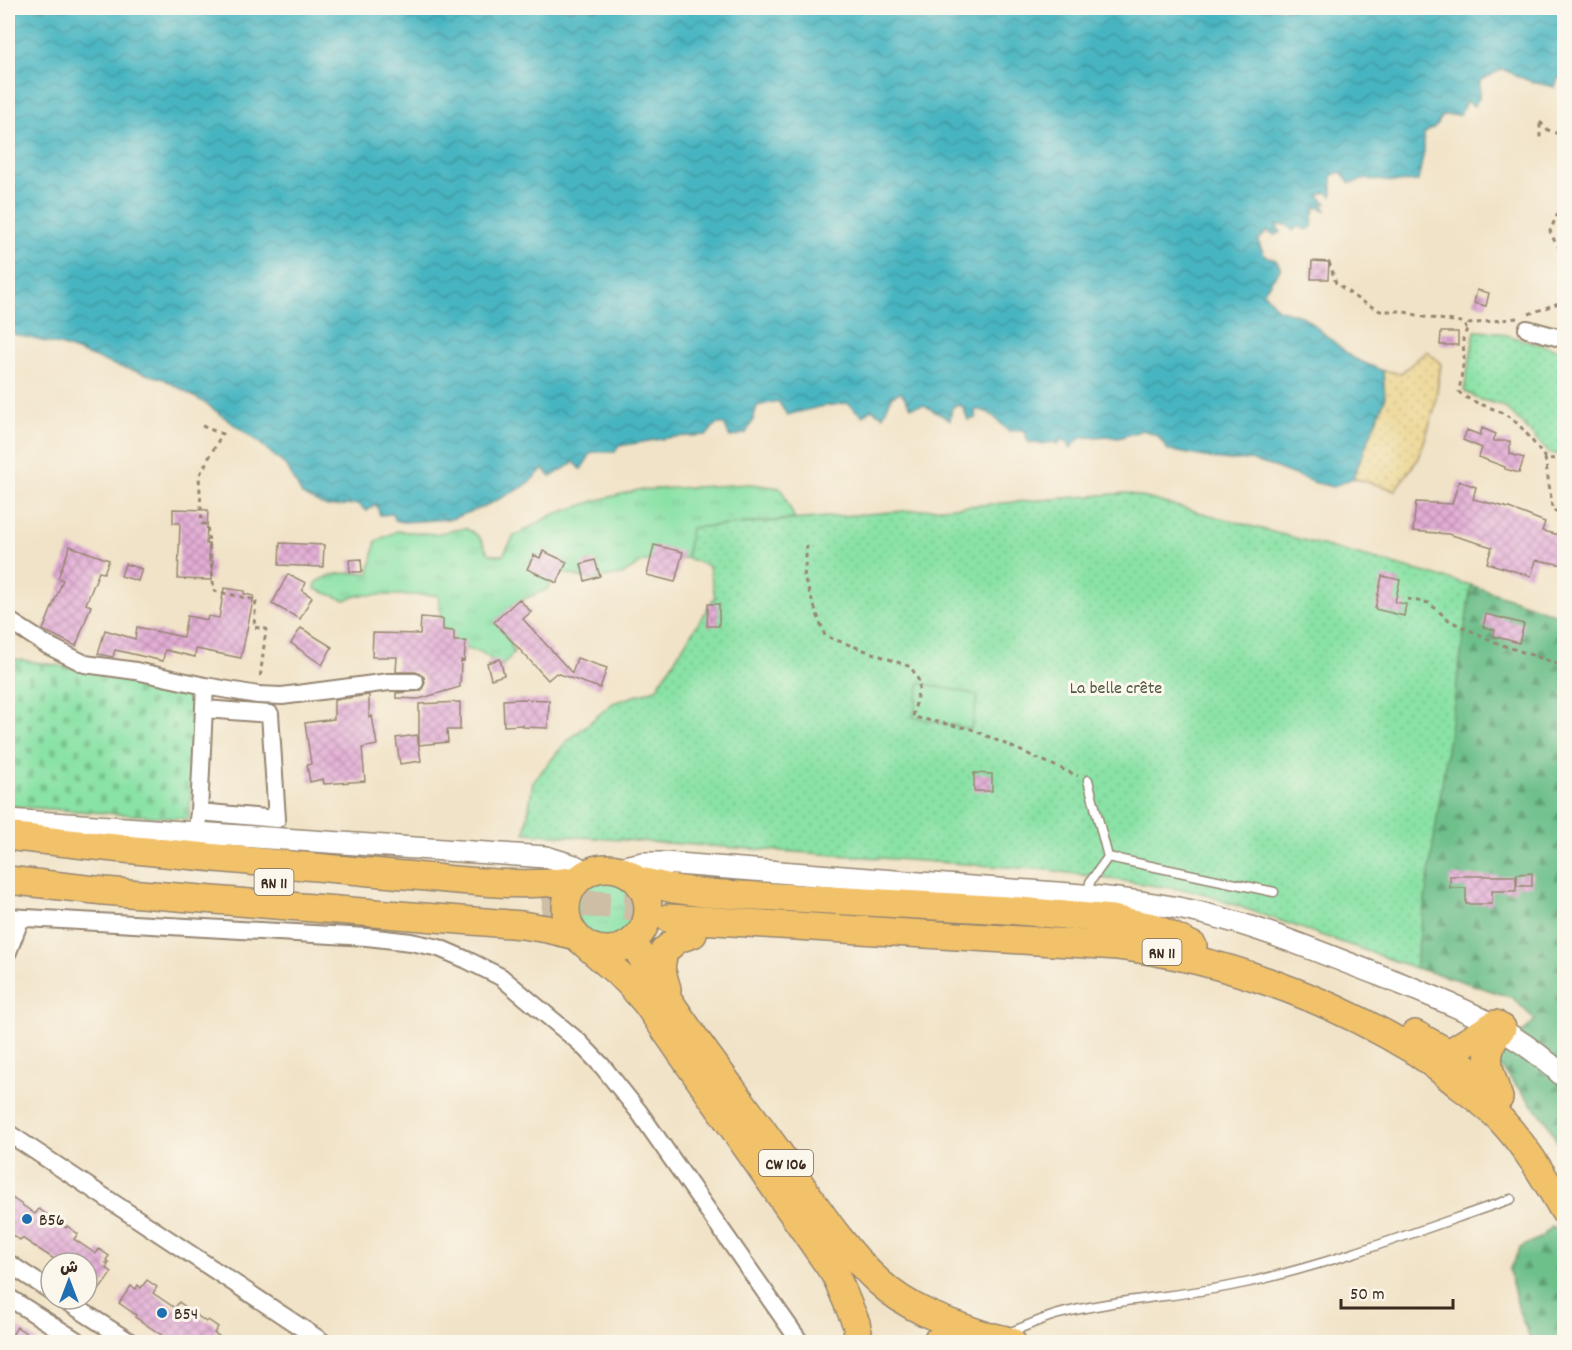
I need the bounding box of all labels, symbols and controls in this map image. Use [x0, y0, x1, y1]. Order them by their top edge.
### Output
park label: La belle crête [1070, 677, 1162, 702]
road number: RN 11 [254, 869, 294, 895]
road number: RN 11 [1142, 939, 1182, 965]
road number: CW 106 [759, 1150, 813, 1176]
place label: B56 [39, 1209, 65, 1234]
marker: B56 [20, 1212, 34, 1226]
north arrow [39, 1251, 99, 1311]
text: ش [60, 1257, 78, 1280]
scale bar [1341, 1272, 1454, 1310]
text: 50 m [1350, 1283, 1385, 1308]
place label: B54 [174, 1303, 198, 1328]
marker: B54 [155, 1306, 169, 1320]

